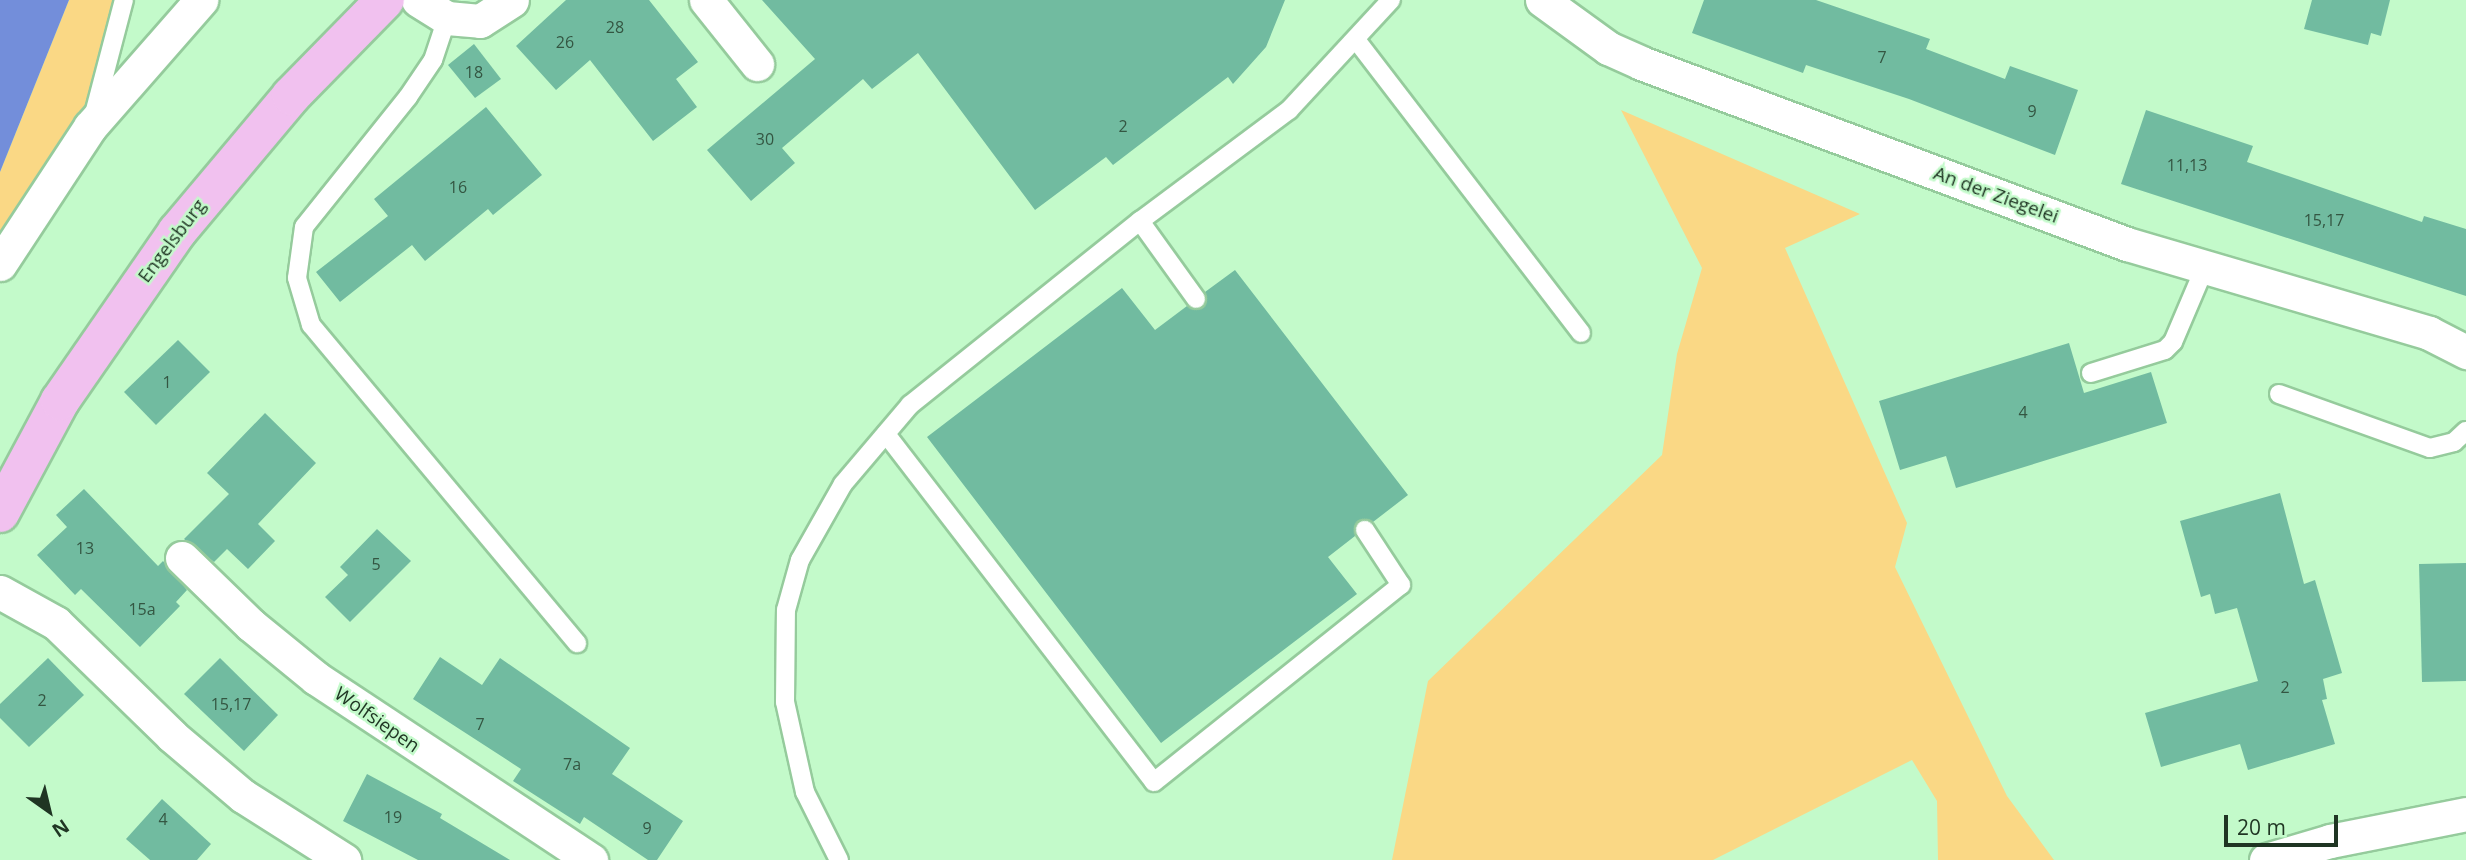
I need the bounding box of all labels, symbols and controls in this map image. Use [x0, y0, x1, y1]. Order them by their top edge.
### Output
house number: 28 [606, 17, 624, 37]
house number: 26 [556, 32, 574, 52]
house number: 7 [1877, 47, 1887, 67]
house number: 18 [465, 62, 483, 82]
house number: 9 [2027, 101, 2037, 121]
house number: 2 [1118, 116, 1128, 136]
house number: 30 [756, 129, 774, 149]
house number: 11,13 [2167, 155, 2207, 175]
street label: An der Ziegelei [1930, 162, 2062, 228]
house number: 16 [449, 177, 467, 197]
street label: Engelsburg [133, 195, 211, 287]
house number: 15,17 [2304, 210, 2344, 230]
house number: 1 [162, 372, 172, 392]
house number: 4 [2018, 402, 2028, 422]
house number: 13 [76, 538, 94, 558]
house number: 5 [371, 554, 381, 574]
house number: 15a [128, 599, 156, 619]
house number: 2 [2280, 677, 2290, 697]
street label: Wolfsiepen [330, 682, 424, 758]
house number: 2 [37, 690, 47, 710]
house number: 15,17 [211, 694, 251, 714]
house number: 7 [475, 714, 485, 734]
house number: 7a [563, 754, 581, 774]
north arrow [14, 776, 84, 846]
scale bar [2228, 800, 2342, 844]
house number: 19 [384, 807, 402, 827]
house number: 4 [158, 809, 168, 829]
text: N [47, 813, 74, 844]
text: 20 m [2237, 813, 2286, 841]
house number: 9 [642, 818, 652, 838]

